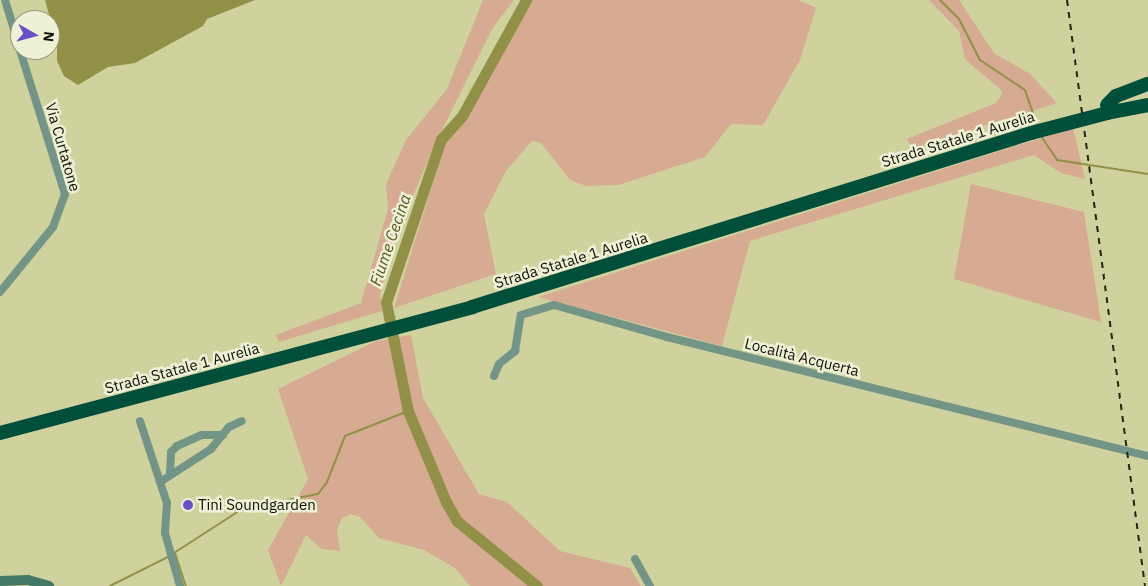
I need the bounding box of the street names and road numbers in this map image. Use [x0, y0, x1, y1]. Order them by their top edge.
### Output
street label: Via Curtatone [42, 101, 84, 193]
street label: Strada Statale 1 Aurelia [879, 107, 1037, 171]
street label: Strada Statale 1 Aurelia [492, 228, 650, 292]
street label: Località Acquerta [743, 334, 861, 380]
street label: Strada Statale 1 Aurelia [103, 339, 261, 397]

